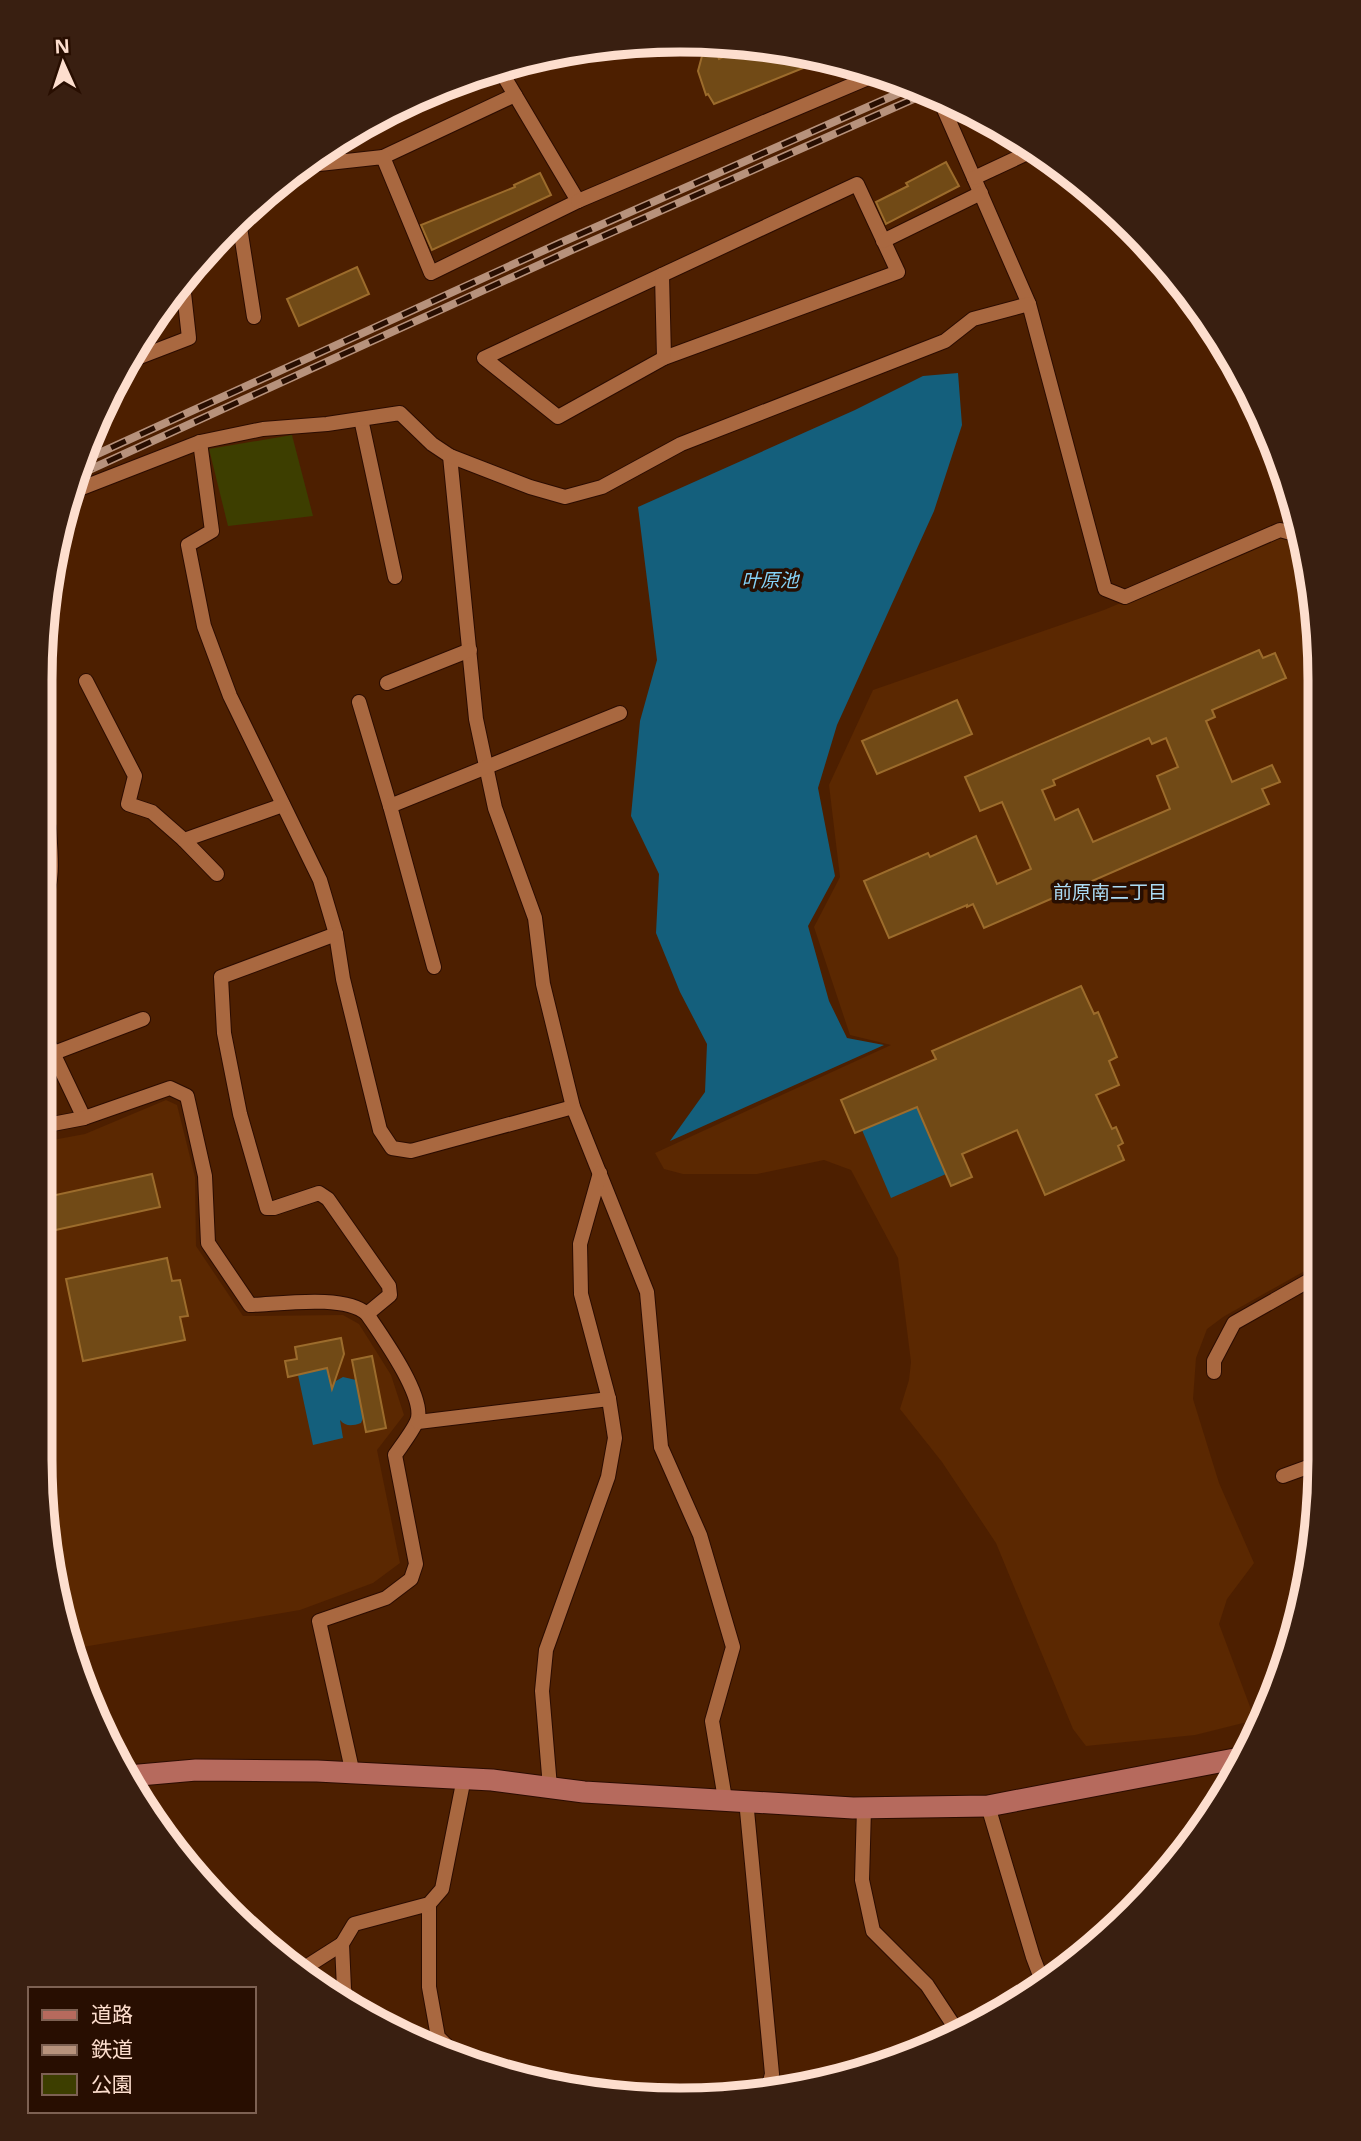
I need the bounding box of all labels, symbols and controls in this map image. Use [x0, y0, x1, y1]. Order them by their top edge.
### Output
north arrow [28, 28, 98, 98]
text: N [54, 33, 71, 59]
water label: 叶原池 [741, 567, 800, 593]
district label: 前原南二丁目 [1053, 879, 1167, 905]
legend [28, 1987, 256, 2113]
text: 道路 [91, 2000, 133, 2028]
text: 鉄道 [91, 2035, 133, 2063]
text: 公園 [91, 2070, 133, 2098]

